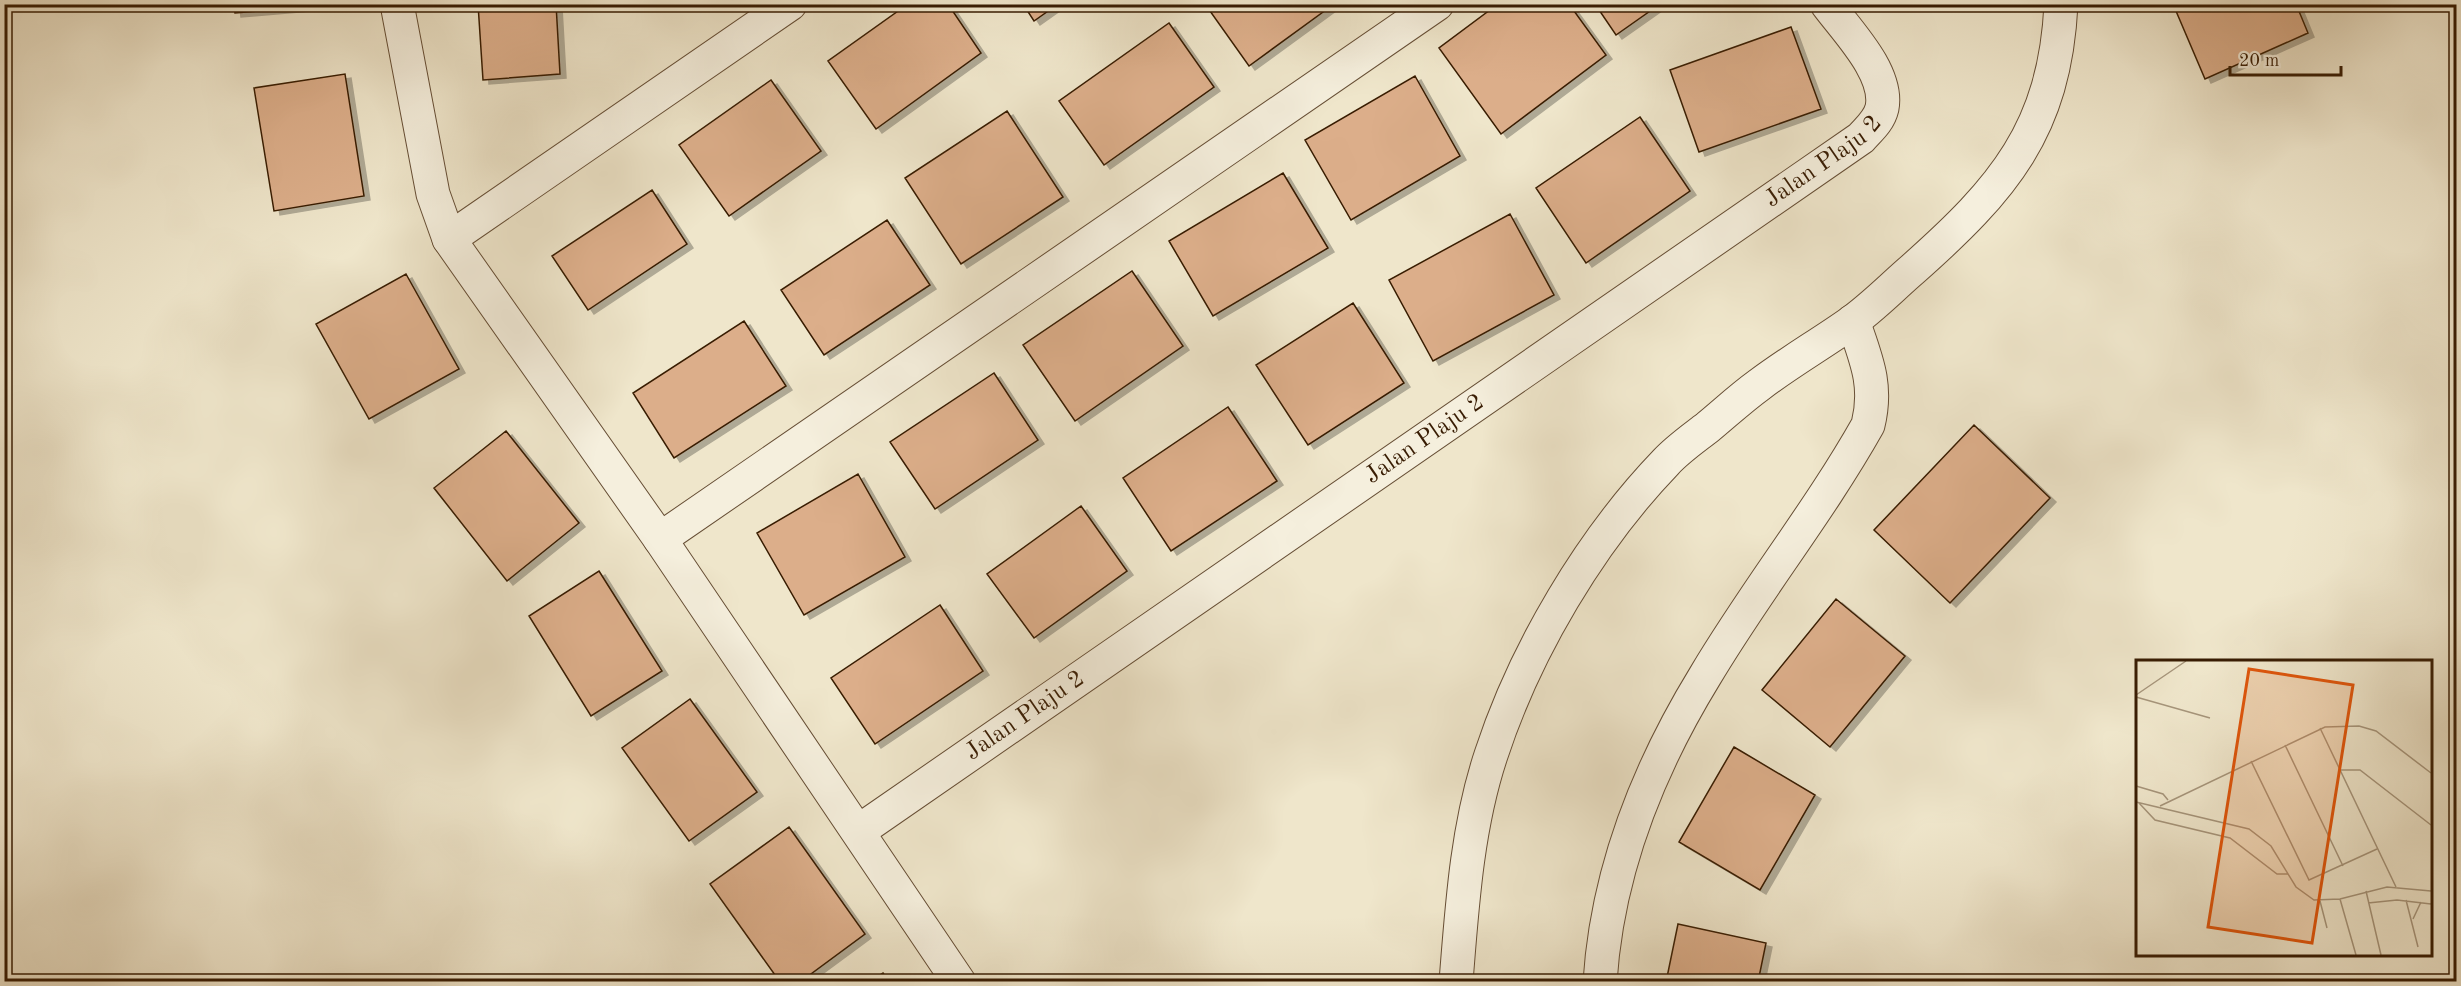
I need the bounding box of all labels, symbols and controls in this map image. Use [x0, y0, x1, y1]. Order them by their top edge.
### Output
scale bar [2230, 39, 2341, 77]
text: 20 m [2239, 52, 2279, 70]
street label: Jalan Plaju 2 [1761, 112, 1887, 213]
street label: Jalan Plaju 2 [1361, 390, 1489, 489]
inset map [2136, 660, 2431, 956]
street label: Jalan Plaju 2 [961, 667, 1089, 765]

